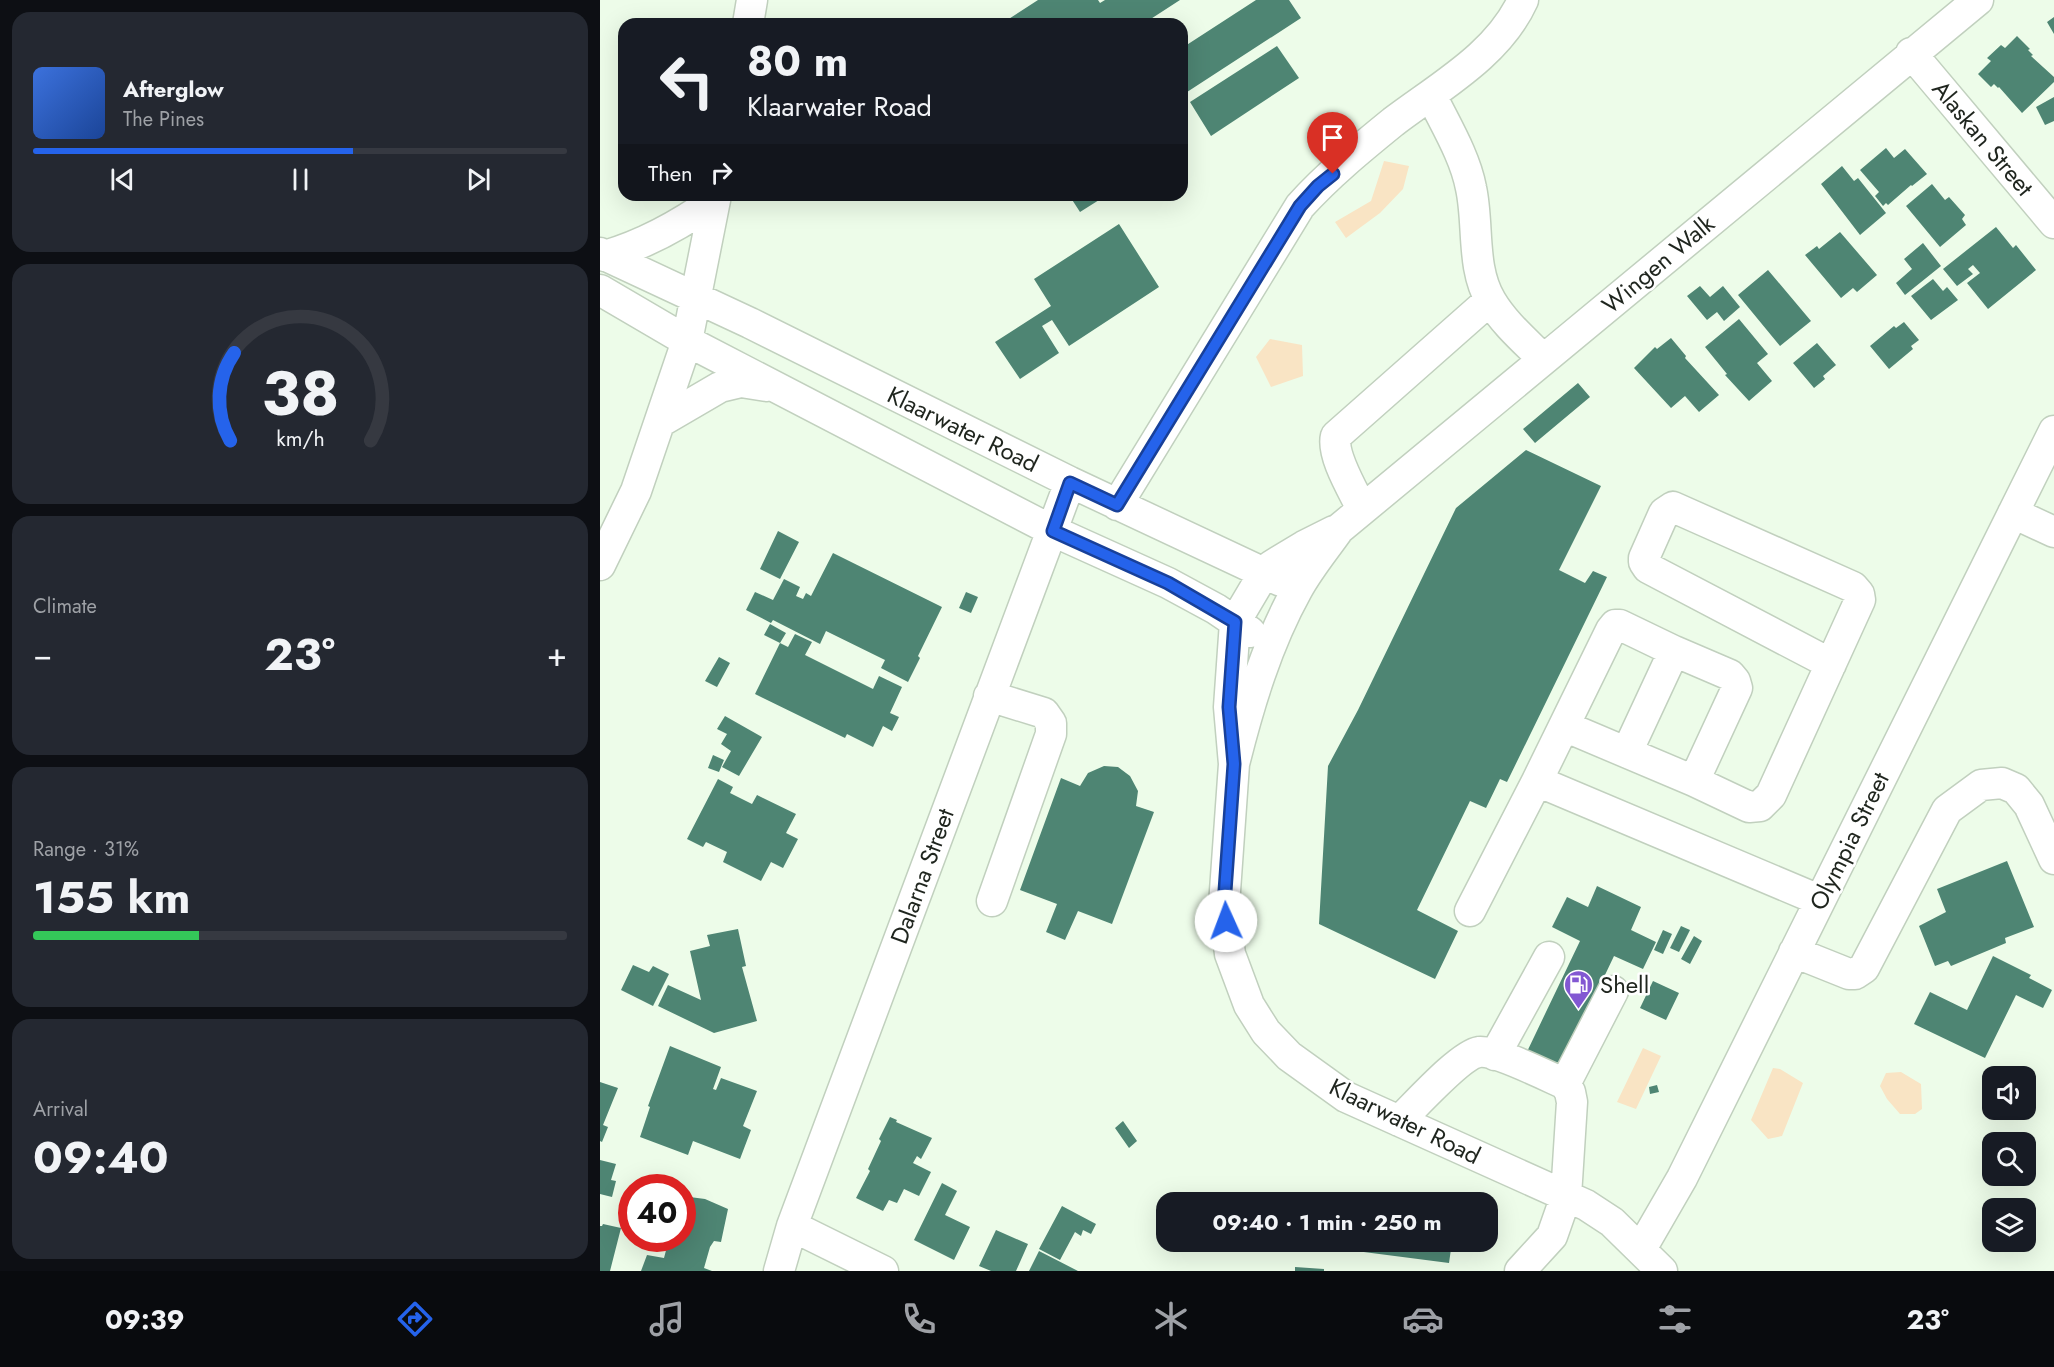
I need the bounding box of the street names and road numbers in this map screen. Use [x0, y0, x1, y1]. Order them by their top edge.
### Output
street label: Alaskan Street [1924, 72, 2042, 204]
street label: Wingen Walk [1594, 206, 1722, 322]
street label: Klaarwater Road [881, 377, 1045, 481]
street label: Olympia Street [1800, 766, 1898, 916]
street label: Dalarna Street [881, 803, 963, 949]
street label: Klaarwater Road [1323, 1069, 1487, 1173]

